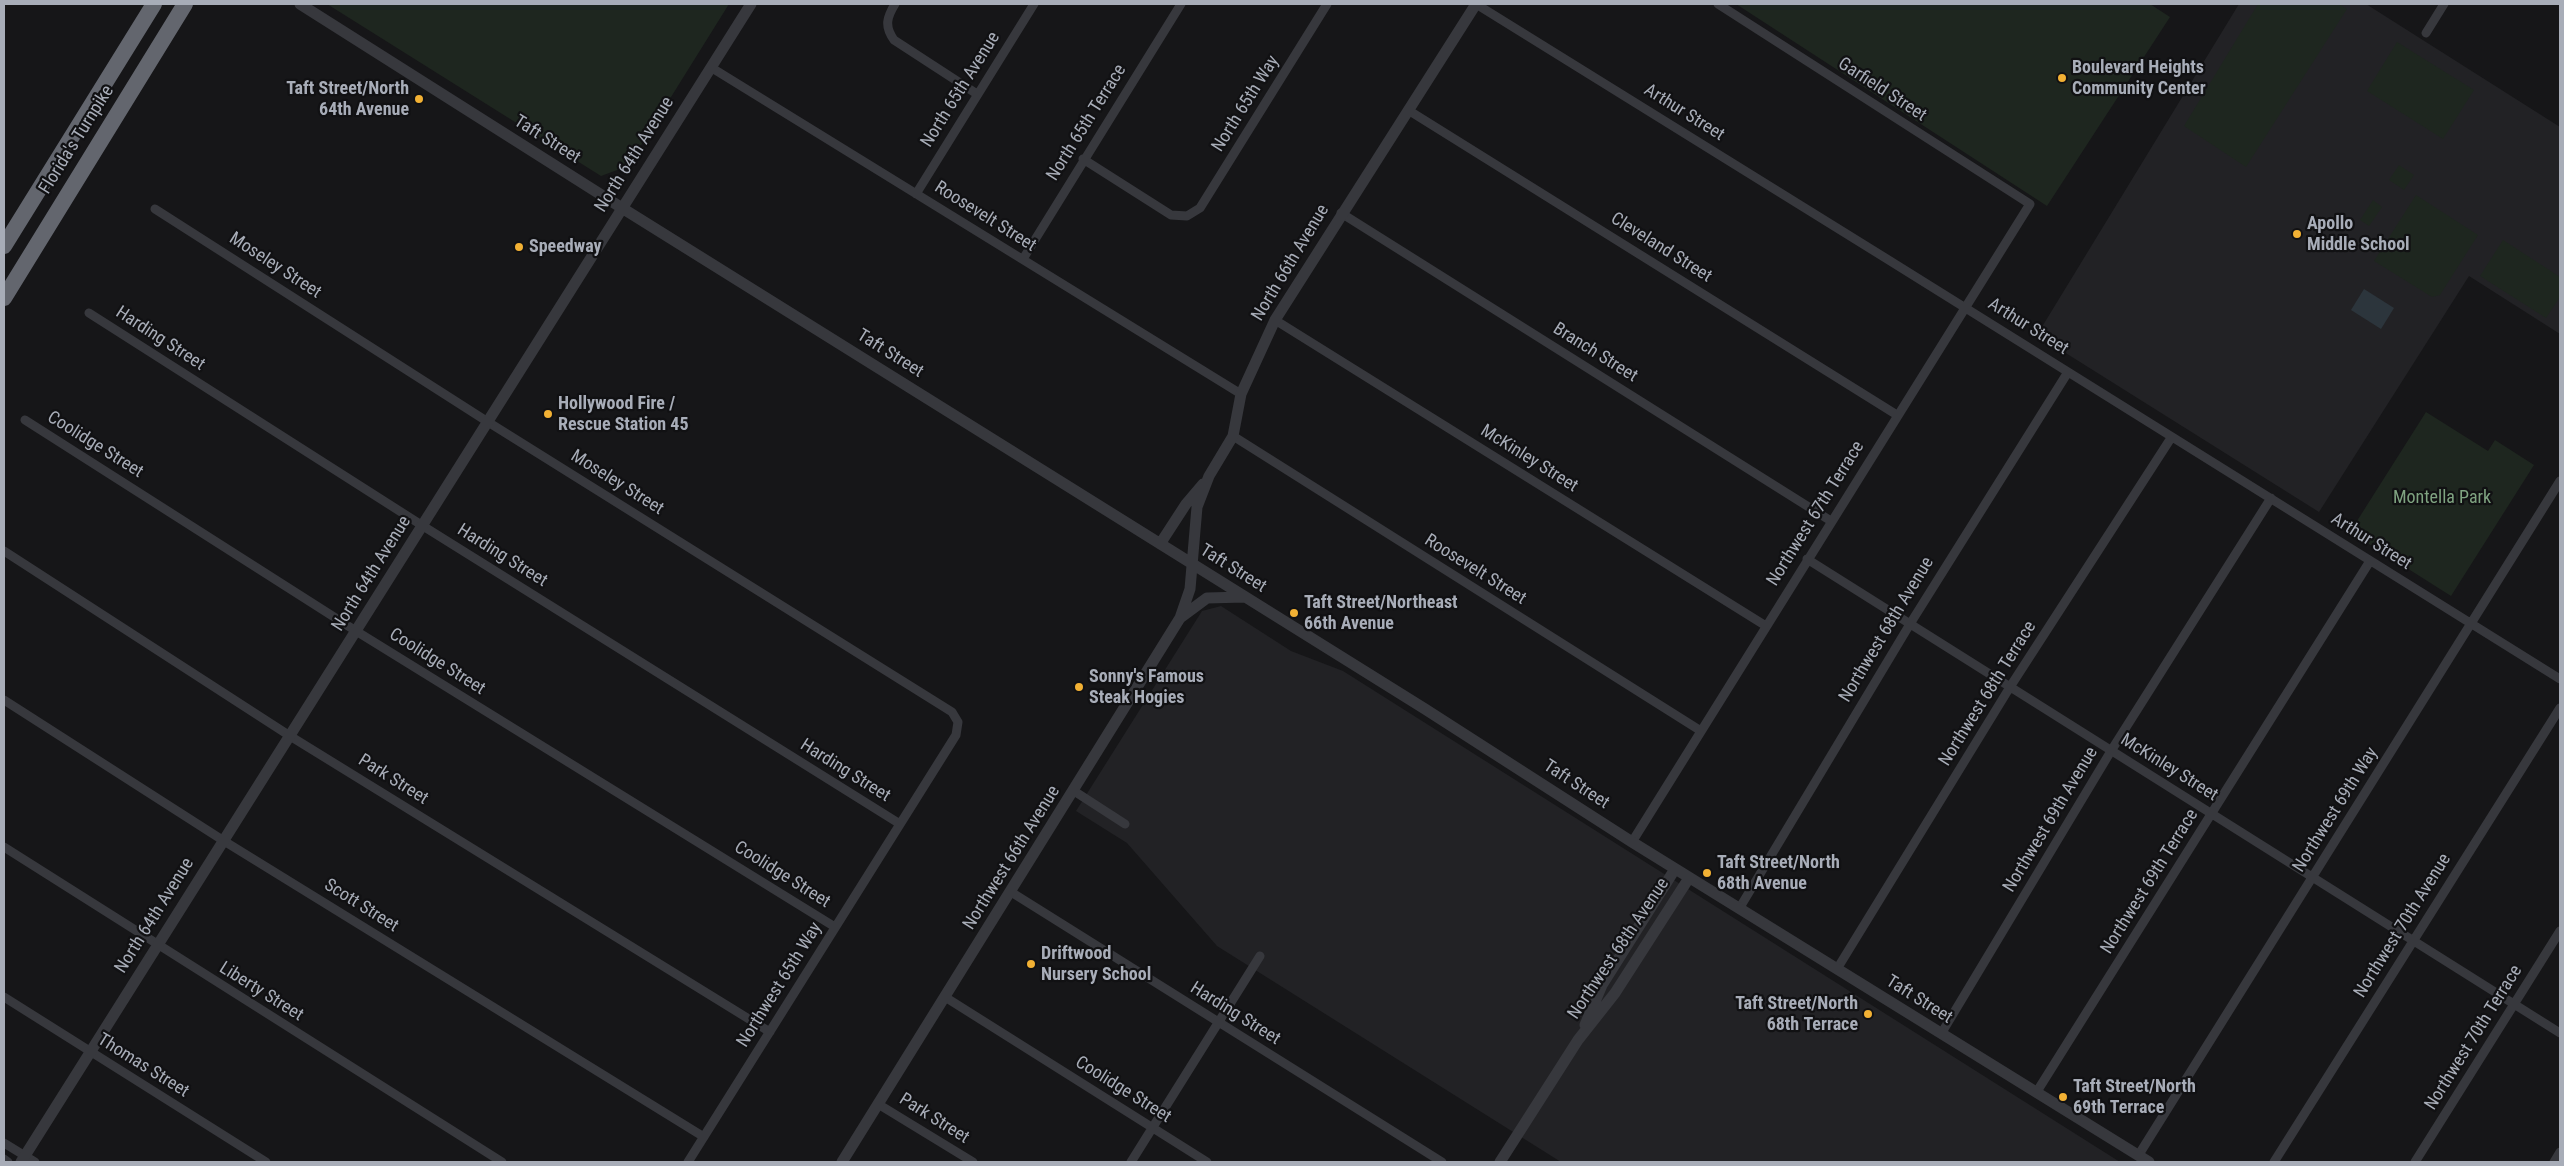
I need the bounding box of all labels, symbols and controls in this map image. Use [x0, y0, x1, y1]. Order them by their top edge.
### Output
street label: North 65th Avenue [917, 28, 1005, 152]
street label: North 65th Way [1208, 52, 1284, 156]
street label: Garfield Street [1834, 53, 1930, 127]
place label: Boulevard Heights Community Center [2072, 57, 2206, 100]
street label: North 65th Terrace [1043, 61, 1131, 185]
marker: Boulevard Heights Community Center [2056, 72, 2068, 84]
place label: Taft Street/North 64th Avenue [286, 78, 409, 120]
street label: Arthur Street [1640, 80, 1728, 146]
street label: Florida's Turnpike [35, 82, 119, 198]
marker: Taft Street/North 64th Avenue [413, 93, 425, 105]
street label: North 64th Avenue [591, 93, 679, 217]
street label: Taft Street [510, 111, 584, 169]
street label: Roosevelt Street [930, 177, 1040, 257]
street label: North 66th Avenue [1248, 201, 1334, 325]
street label: Cleveland Street [1606, 208, 1716, 288]
place label: Apollo Middle School [2307, 213, 2410, 255]
street label: Moseley Street [225, 228, 325, 304]
marker: Apollo Middle School [2291, 228, 2303, 240]
place label: Speedway [529, 236, 602, 258]
marker: Speedway [513, 241, 525, 253]
street label: Arthur Street [1984, 294, 2072, 360]
street label: Harding Street [111, 302, 209, 376]
street label: Branch Street [1549, 319, 1641, 387]
street label: Taft Street [853, 325, 927, 383]
place label: Hollywood Fire / Rescue Station 45 [558, 393, 689, 436]
street label: Coolidge Street [43, 407, 147, 483]
marker: Hollywood Fire / Rescue Station 45 [542, 408, 554, 420]
street label: McKinley Street [1476, 420, 1582, 498]
street label: Northwest 67th Terrace [1763, 438, 1869, 590]
street label: Moseley Street [567, 446, 667, 520]
park label: Montella Park [2393, 487, 2491, 509]
street label: Arthur Street [2327, 509, 2415, 575]
street label: North 64th Avenue [328, 512, 416, 636]
street label: Harding Street [453, 520, 551, 592]
street label: Roosevelt Street [1420, 530, 1530, 610]
street label: Taft Street [1196, 540, 1270, 598]
street label: Northwest 68th Avenue [1835, 553, 1939, 707]
place label: Taft Street/Northeast 66th Avenue [1304, 592, 1458, 634]
marker: Taft Street/Northeast 66th Avenue [1288, 607, 1300, 619]
street label: Northwest 68th Terrace [1935, 618, 2041, 770]
street label: Coolidge Street [385, 624, 489, 700]
place label: Sonny's Famous Steak Hogies [1089, 666, 1204, 709]
marker: Sonny's Famous Steak Hogies [1073, 681, 1085, 693]
street label: McKinley Street [2116, 729, 2222, 807]
street label: Harding Street [796, 735, 894, 807]
street label: Northwest 69th Avenue [1999, 743, 2103, 897]
street label: Northwest 69th Way [2289, 744, 2383, 876]
street label: Park Street [354, 750, 432, 810]
street label: Taft Street [1539, 756, 1613, 814]
street label: Northwest 66th Avenue [959, 782, 1065, 934]
street label: Northwest 69th Terrace [2097, 806, 2203, 958]
street label: Coolidge Street [730, 837, 834, 913]
street label: Northwest 70th Avenue [2350, 850, 2456, 1002]
place label: Taft Street/North 68th Avenue [1717, 852, 1840, 894]
street label: North 64th Avenue [111, 854, 199, 978]
marker: Taft Street/North 68th Avenue [1701, 867, 1713, 879]
street label: Northwest 68th Avenue [1564, 874, 1674, 1024]
street label: Scott Street [320, 875, 402, 937]
street label: Northwest 65th Way [733, 919, 827, 1051]
place label: Driftwood Nursery School [1041, 943, 1151, 986]
street label: Liberty Street [215, 958, 307, 1026]
marker: Driftwood Nursery School [1025, 958, 1037, 970]
street label: Northwest 70th Terrace [2421, 962, 2527, 1114]
street label: Taft Street [1882, 971, 1956, 1029]
street label: Harding Street [1186, 978, 1284, 1050]
place label: Taft Street/North 68th Terrace [1735, 993, 1858, 1036]
marker: Taft Street/North 68th Terrace [1862, 1008, 1874, 1020]
street label: Thomas Street [93, 1029, 193, 1103]
street label: Coolidge Street [1071, 1052, 1175, 1128]
place label: Taft Street/North 69th Terrace [2073, 1076, 2196, 1118]
street label: Park Street [895, 1089, 973, 1149]
marker: Taft Street/North 69th Terrace [2057, 1091, 2069, 1103]

